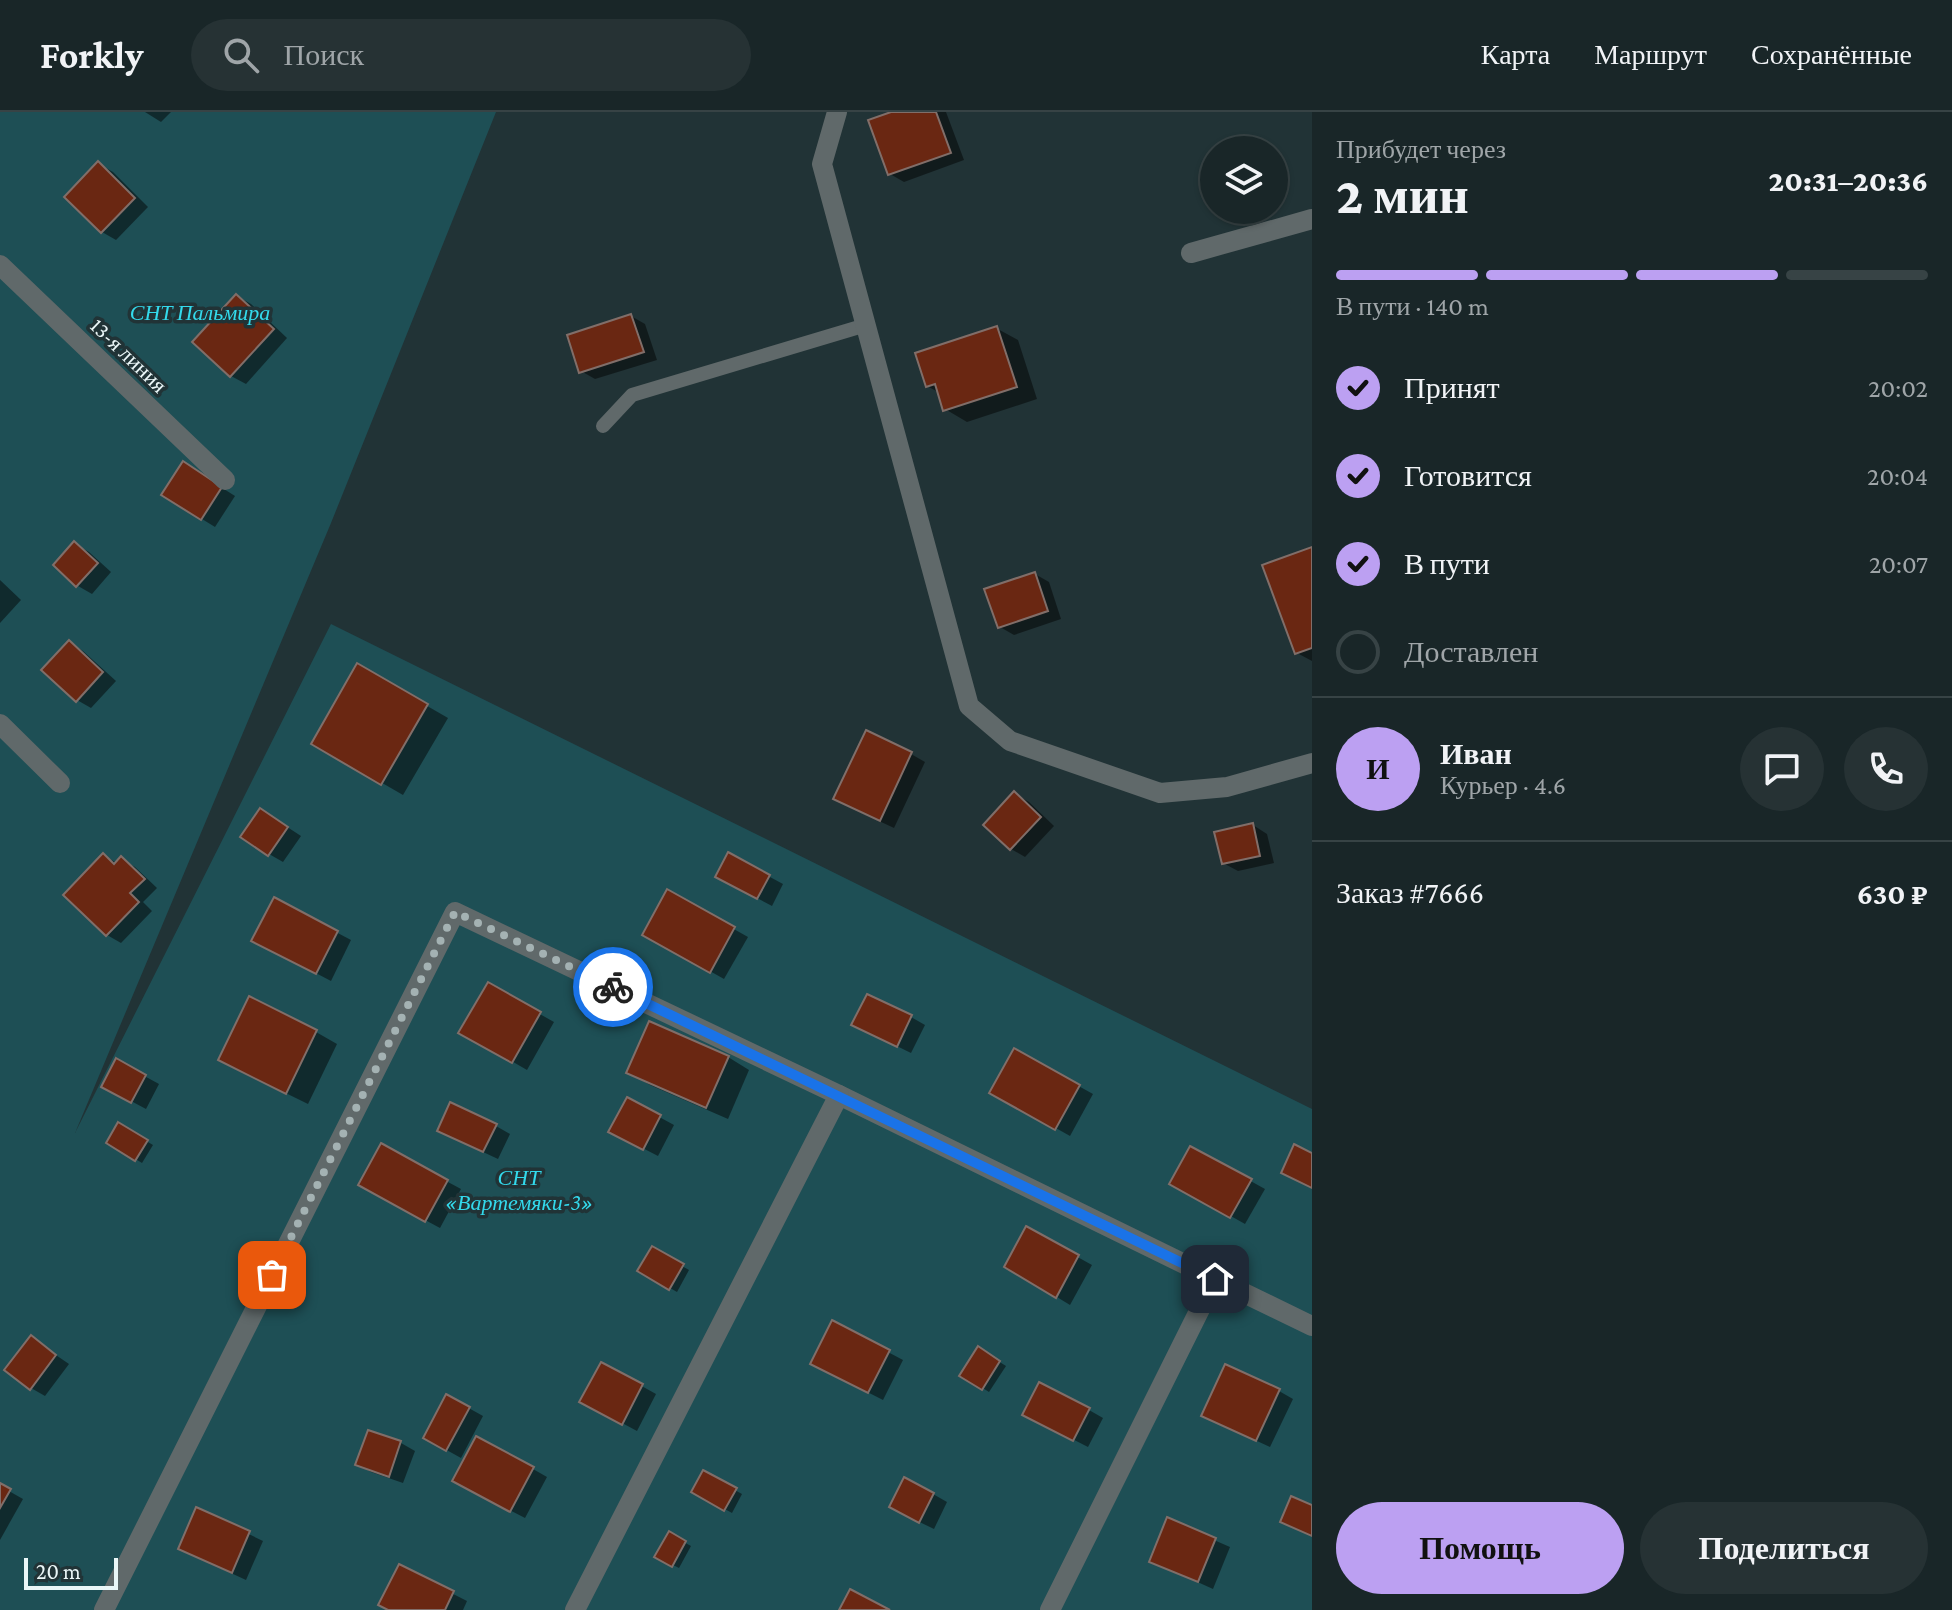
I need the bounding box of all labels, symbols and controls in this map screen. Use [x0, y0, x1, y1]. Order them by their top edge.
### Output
search box [191, 19, 751, 91]
icon: search [219, 33, 263, 77]
text: Forkly [40, 34, 143, 76]
text: Поиск [283, 38, 364, 71]
text: Карта [1481, 39, 1550, 70]
text: Маршрут [1594, 39, 1707, 70]
text: Сохранённые [1751, 39, 1912, 70]
text: Прибудет через [1336, 135, 1506, 164]
map controls [1200, 136, 1288, 224]
button: layers [1200, 136, 1288, 224]
text: 20:31–20:36 [1768, 164, 1928, 197]
text: 2 мин [1336, 166, 1469, 224]
text: В пути · 140 m [1336, 292, 1489, 321]
park label: СНТ Пальмира [130, 300, 270, 325]
street label: 13-я линия [85, 313, 172, 398]
icon: check [1336, 366, 1380, 410]
text: Принят [1404, 371, 1500, 404]
text: 20:02 [1868, 374, 1928, 403]
icon: check [1336, 454, 1380, 498]
text: Готовится [1404, 459, 1532, 492]
text: 20:04 [1867, 462, 1928, 491]
icon: check [1336, 542, 1380, 586]
text: В пути [1404, 547, 1490, 580]
text: 20:07 [1869, 550, 1928, 579]
text: Доставлен [1404, 635, 1538, 668]
button: chat [1740, 727, 1824, 811]
button: phone [1844, 727, 1928, 811]
text: Иван [1440, 737, 1512, 770]
text: И [1366, 752, 1390, 785]
text: Курьер · 4.6 [1440, 771, 1566, 800]
text: Заказ #7666 [1336, 876, 1484, 909]
text: 630 ₽ [1857, 877, 1928, 910]
courier [573, 947, 653, 1027]
icon: bike [591, 965, 635, 1009]
park label: СНТ «Вартемяки-3» [445, 1165, 593, 1215]
pin [238, 1241, 306, 1309]
pin [1181, 1245, 1249, 1313]
icon: bag [250, 1253, 294, 1297]
icon: home [1193, 1257, 1237, 1301]
button: Помощь [1336, 1502, 1624, 1594]
button: Поделиться [1640, 1502, 1928, 1594]
scale bar [24, 1554, 118, 1590]
text: 20 m [36, 1559, 81, 1584]

